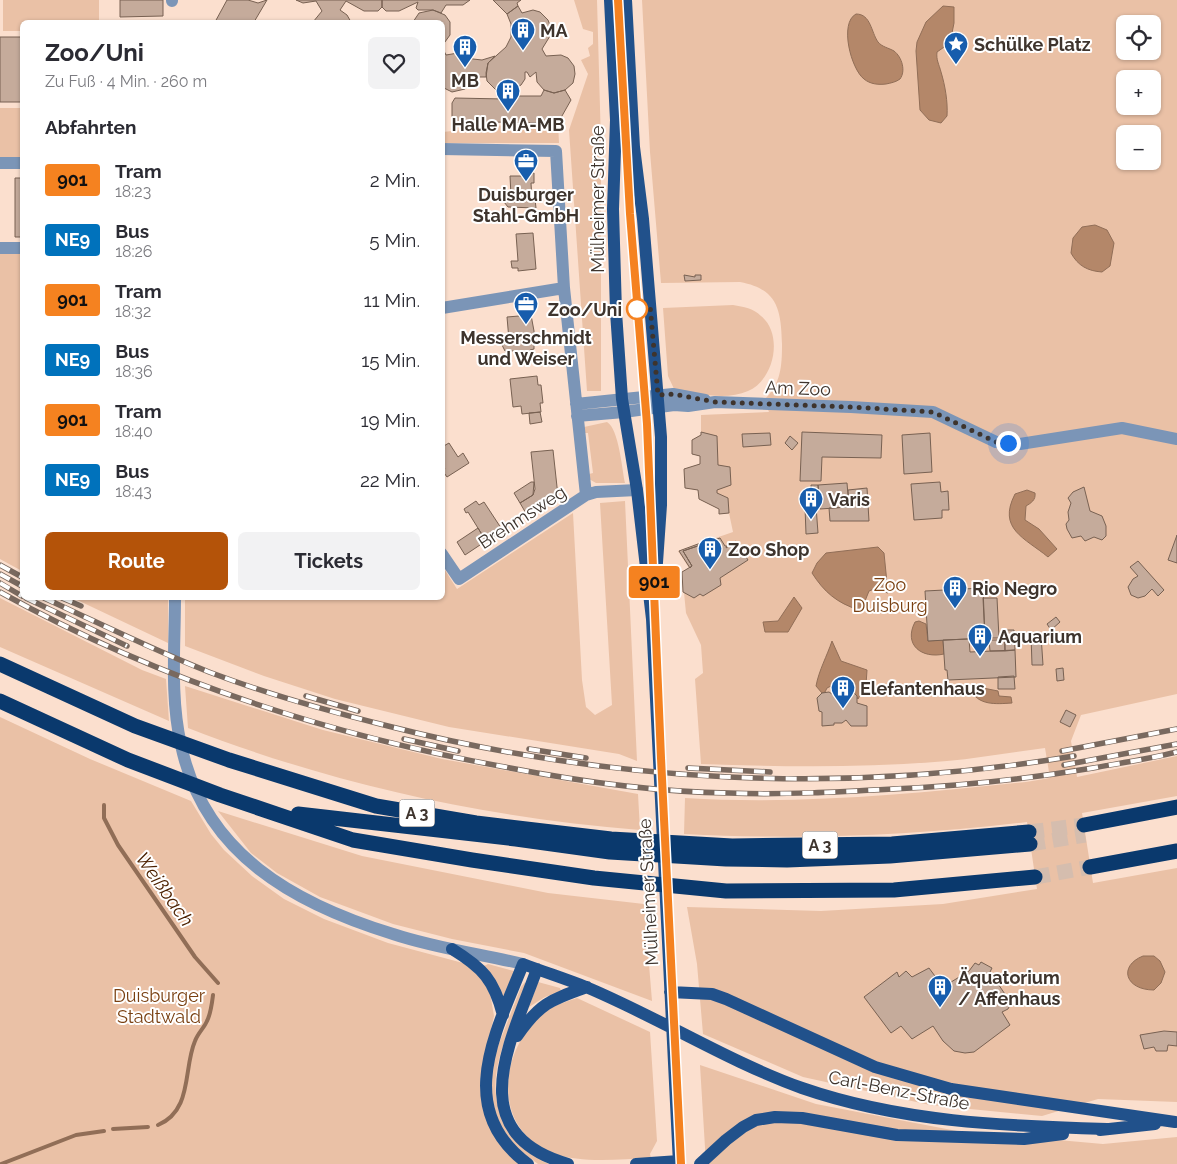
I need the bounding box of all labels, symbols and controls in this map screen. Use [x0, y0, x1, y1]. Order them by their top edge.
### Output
map controls [1116, 15, 1161, 170]
button: locate [1116, 15, 1161, 60]
building icon: MA [510, 17, 536, 51]
place label: MA [540, 20, 569, 41]
place icon: Schülke Platz [943, 31, 969, 65]
building icon: MB [452, 34, 478, 68]
place label: Schülke Platz [974, 34, 1091, 55]
button: heart [368, 37, 420, 89]
text: Zoo/Uni [45, 38, 144, 67]
place label: MB [451, 70, 479, 91]
button: + [1116, 70, 1161, 115]
text: Zu Fuß · 4 Min. · 260 m [45, 72, 207, 91]
building icon: Halle MA-MB [495, 78, 521, 112]
place label: Halle MA-MB [451, 114, 565, 135]
text: Abfahrten [45, 116, 136, 138]
street label: Mülheimer Straße [587, 125, 608, 273]
button: − [1116, 125, 1161, 170]
office icon: Duisburger Stahl-GmbH [513, 148, 539, 182]
text: Tram [115, 160, 162, 182]
text: 901 [57, 169, 88, 190]
text: 2 Min. [370, 169, 420, 191]
text: 18:23 [115, 182, 151, 201]
place label: Duisburger Stahl-GmbH [473, 184, 579, 226]
text: Bus [115, 220, 149, 242]
text: NE9 [55, 229, 90, 250]
text: 5 Min. [369, 229, 420, 251]
text: 18:26 [115, 242, 152, 261]
text: Tram [115, 280, 162, 302]
text: 901 [57, 289, 88, 310]
text: 11 Min. [363, 289, 420, 311]
office icon: Messerschmidt und Weiser [513, 291, 539, 325]
marker: Zoo/Uni [626, 298, 648, 320]
place label: Zoo/Uni [548, 299, 622, 320]
text: 18:32 [115, 302, 151, 321]
place label: Messerschmidt und Weiser [460, 327, 592, 369]
text: Bus [115, 340, 149, 362]
text: NE9 [55, 349, 90, 370]
text: 15 Min. [361, 349, 420, 371]
text: 18:36 [115, 362, 153, 381]
street label: Am Zoo [765, 376, 832, 400]
text: Tram [115, 400, 162, 422]
text: 901 [57, 409, 88, 430]
text: 19 Min. [360, 409, 420, 431]
text: 18:40 [115, 422, 153, 441]
your location [996, 431, 1021, 456]
text: Bus [115, 460, 149, 482]
text: NE9 [55, 469, 90, 490]
text: 22 Min. [360, 469, 420, 491]
street label: Brehmsweg [474, 481, 570, 553]
text: 18:43 [115, 482, 152, 501]
building icon: Varis [798, 486, 824, 520]
place label: Varis [828, 489, 870, 510]
button: Route [45, 532, 228, 590]
button: Tickets [238, 532, 420, 590]
building icon: Zoo Shop [697, 536, 723, 570]
place label: Zoo Shop [728, 539, 809, 560]
line badge: 901 [625, 566, 683, 598]
text: 901 [639, 571, 669, 592]
park label: Zoo Duisburg [852, 574, 928, 616]
building icon: Rio Negro [942, 575, 968, 609]
place label: Rio Negro [972, 578, 1057, 599]
building icon: Aquarium [967, 623, 993, 657]
place label: Aquarium [998, 626, 1082, 647]
building icon: Elefantenhaus [830, 675, 856, 709]
place label: Elefantenhaus [860, 678, 985, 699]
road number: A 3 [400, 800, 434, 826]
street label: Mülheimer Straße [634, 817, 662, 966]
road number: A 3 [802, 832, 838, 858]
water label: Weißbach [132, 848, 198, 930]
place label: Äquatorium / Affenhaus [958, 967, 1061, 1009]
building icon: Äquatorium / Affenhaus [927, 974, 953, 1008]
park label: Duisburger Stadtwald [113, 985, 206, 1027]
street label: Carl-Benz-Straße [827, 1066, 972, 1114]

